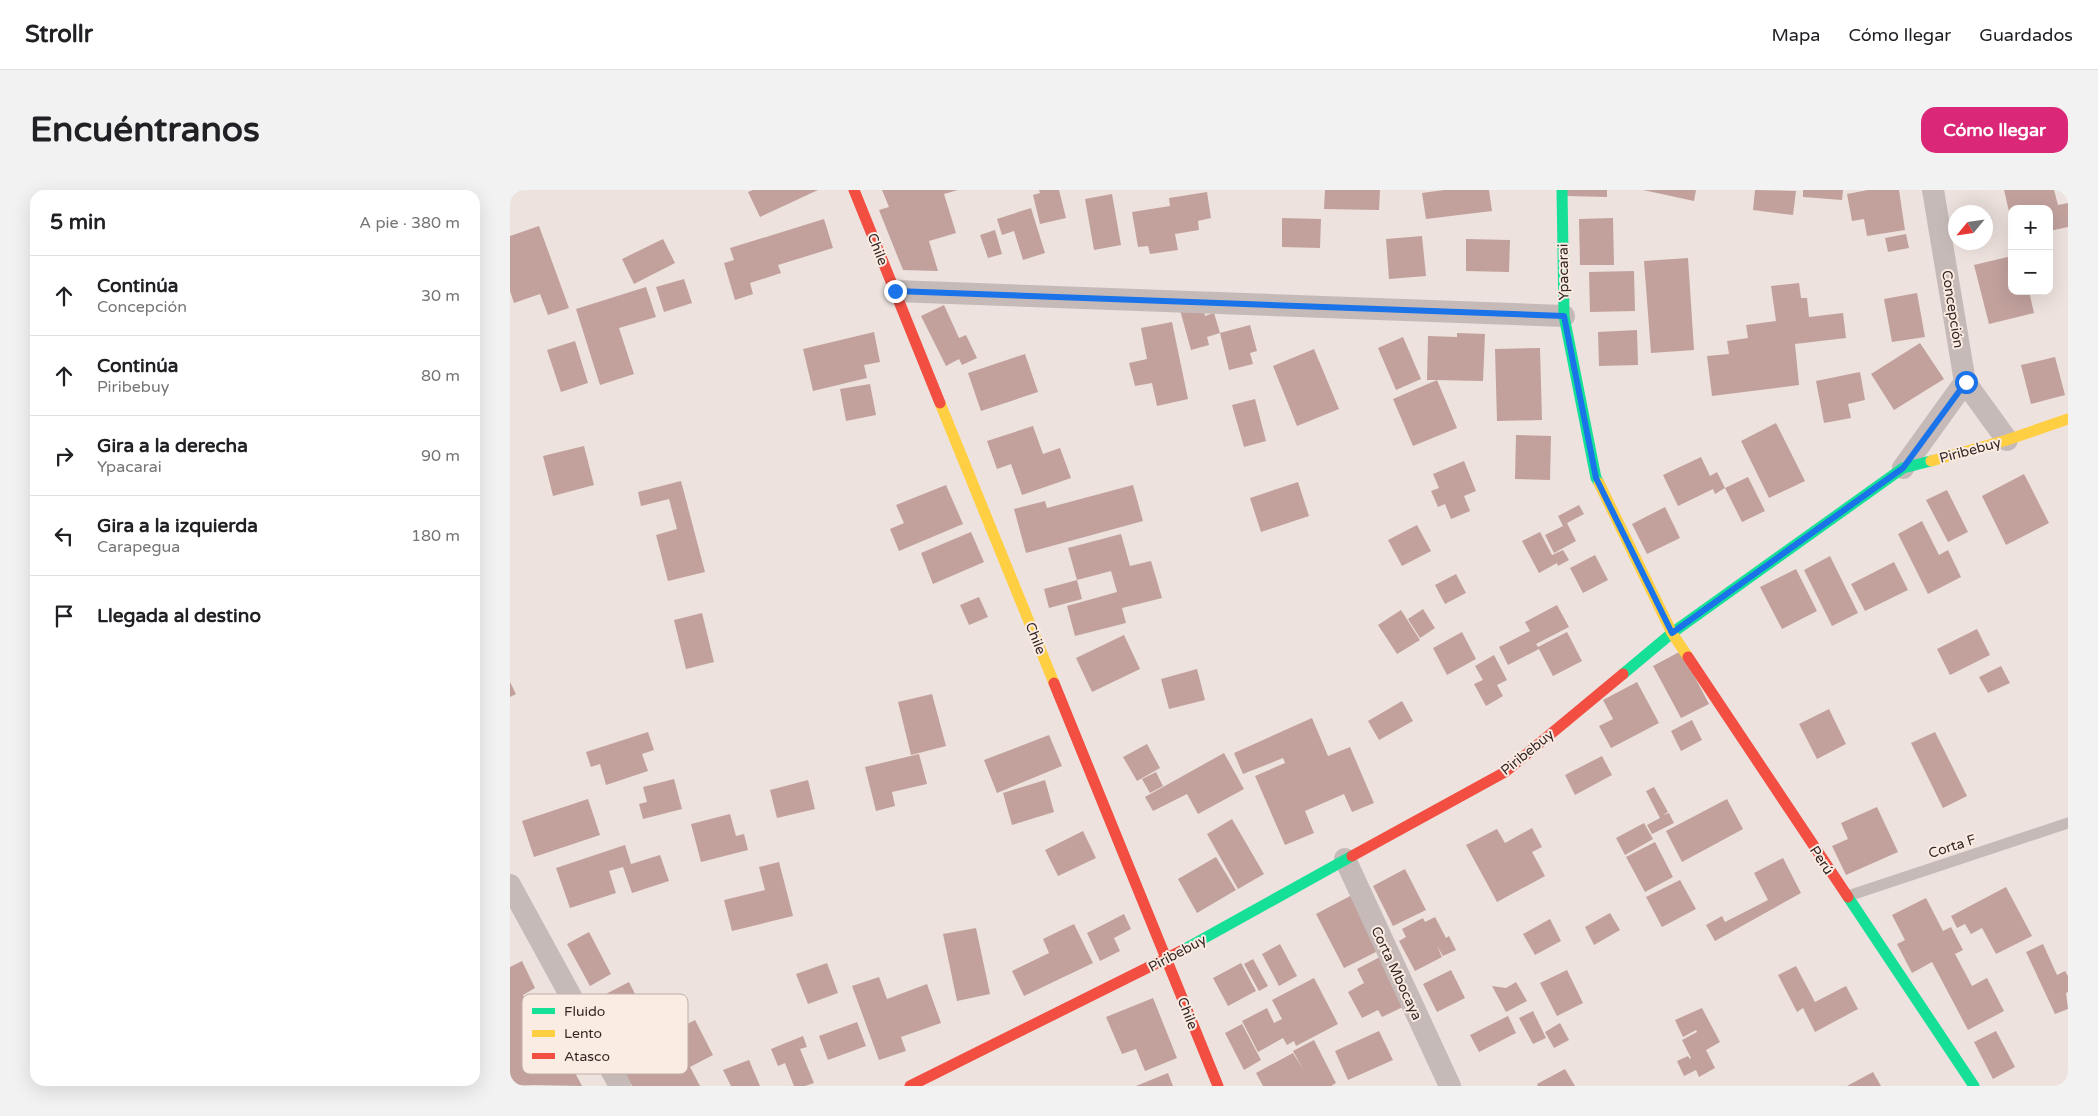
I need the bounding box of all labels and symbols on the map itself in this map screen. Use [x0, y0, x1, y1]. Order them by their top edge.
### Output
north arrow [1948, 205, 1993, 250]
street label: Chile [863, 231, 892, 268]
street label: Ypacarai [1555, 243, 1572, 300]
street label: Concepción [1938, 269, 1967, 349]
route end [884, 280, 907, 303]
route start [1955, 371, 1978, 394]
street label: Piribebuy [1937, 434, 2003, 467]
street label: Chile [1021, 620, 1050, 657]
street label: Piribebuy [1497, 726, 1558, 779]
street label: Corta F [1926, 831, 1978, 862]
street label: Perú [1806, 843, 1837, 878]
street label: Corta Mbocaya [1367, 924, 1426, 1023]
street label: Piribebuy [1145, 931, 1210, 976]
legend [522, 994, 688, 1074]
street label: Chile [1173, 995, 1202, 1032]
text: Fluido [564, 1003, 605, 1020]
text: Lento [564, 1025, 602, 1042]
text: Atasco [564, 1048, 610, 1065]

